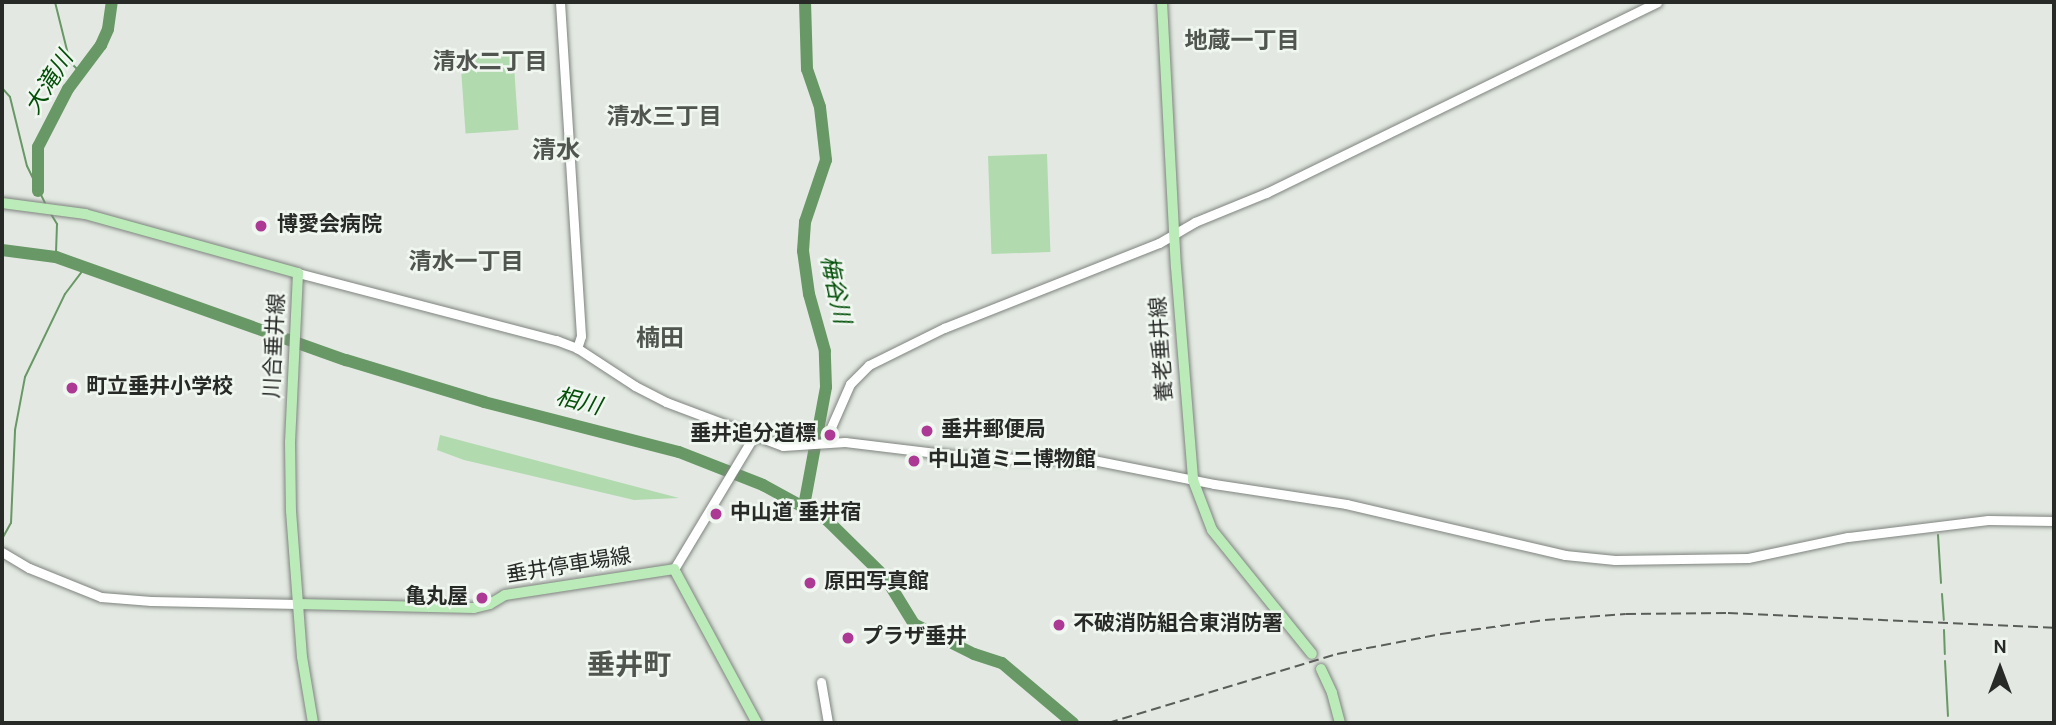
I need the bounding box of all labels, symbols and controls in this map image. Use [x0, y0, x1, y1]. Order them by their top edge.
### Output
district label: 地蔵一丁目 [1185, 29, 1299, 57]
water label: 大滝川 [21, 47, 81, 121]
district label: 清水二丁目 [433, 50, 547, 78]
district label: 清水三丁目 [607, 105, 721, 133]
district label: 清水 [532, 139, 580, 167]
place label: 博愛会病院 [277, 213, 382, 239]
marker: 博愛会病院 [251, 216, 271, 236]
district label: 清水一丁目 [409, 250, 523, 278]
water label: 梅谷川 [812, 253, 854, 327]
street label: 川合垂井線 [261, 293, 291, 399]
street label: 養老垂井線 [1147, 296, 1179, 402]
district label: 楠田 [636, 327, 684, 355]
place label: 町立垂井小学校 [86, 375, 233, 401]
marker: 町立垂井小学校 [64, 380, 80, 396]
water label: 相川 [552, 385, 604, 423]
place label: 垂井郵便局 [941, 418, 1046, 444]
place label: 垂井追分道標 [690, 422, 816, 448]
marker: 垂井郵便局 [919, 423, 935, 439]
marker: 垂井追分道標 [822, 427, 838, 443]
place label: 中山道ミニ博物館 [928, 448, 1096, 474]
marker: 中山道ミニ博物館 [906, 453, 922, 469]
place label: 中山道 垂井宿 [730, 501, 861, 527]
marker: 中山道 垂井宿 [708, 506, 724, 522]
street label: 垂井停車場線 [505, 545, 633, 589]
place label: 原田写真館 [824, 570, 929, 596]
marker: 原田写真館 [802, 575, 818, 591]
place label: 亀丸屋 [405, 585, 468, 611]
marker: 亀丸屋 [474, 590, 490, 606]
place label: 不破消防組合東消防署 [1073, 612, 1283, 638]
marker: 不破消防組合東消防署 [1051, 617, 1067, 633]
place label: プラザ垂井 [862, 625, 967, 651]
marker: プラザ垂井 [840, 630, 856, 646]
north arrow [1965, 634, 2035, 704]
text: N [1993, 636, 2007, 660]
district label: 垂井町 [587, 650, 671, 684]

